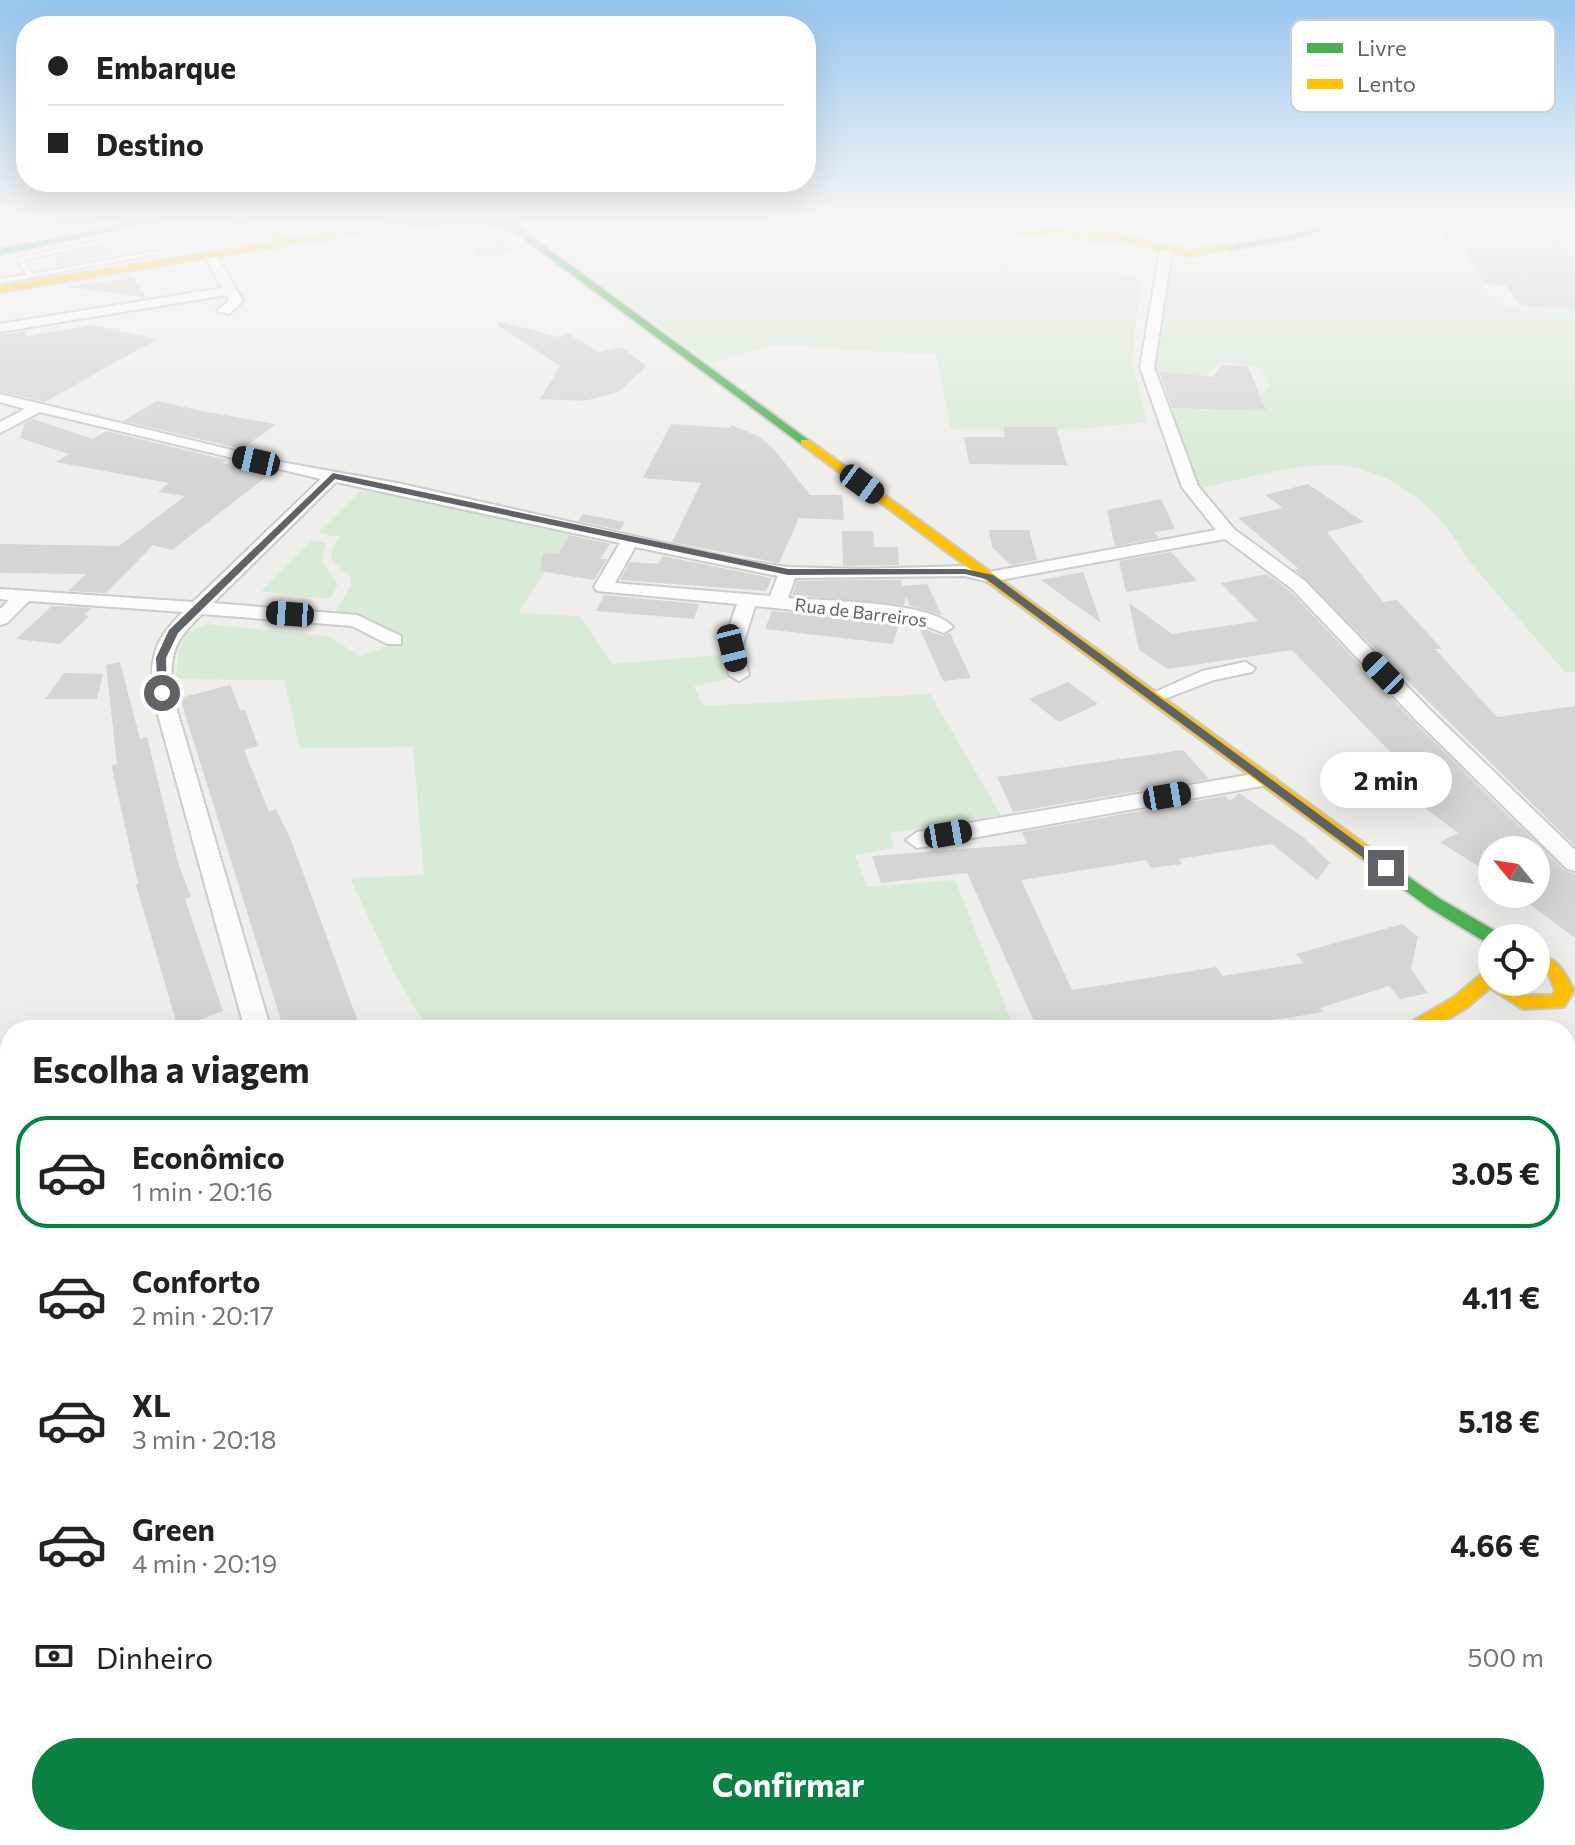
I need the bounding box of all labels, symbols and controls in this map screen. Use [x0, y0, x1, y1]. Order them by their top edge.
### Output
legend [1291, 20, 1555, 112]
text: Livre [1357, 34, 1407, 61]
text: Embarque [96, 48, 236, 85]
text: Lento [1357, 70, 1416, 97]
text: Destino [96, 125, 204, 162]
car [230, 444, 282, 478]
car [836, 460, 888, 508]
street label: Rua de Barreiros [794, 593, 928, 631]
car [265, 600, 315, 628]
car [715, 622, 749, 674]
car [1358, 647, 1408, 699]
route start [144, 675, 180, 711]
callout: 2 min [1320, 752, 1452, 808]
text: 2 min [1354, 764, 1418, 795]
car [1141, 780, 1193, 812]
car [922, 818, 974, 850]
north arrow [1478, 836, 1550, 908]
map controls [1478, 836, 1550, 996]
route end [1368, 850, 1404, 886]
button: locate [1478, 924, 1550, 996]
text: Escolha a viagem [32, 1046, 310, 1090]
icon: car [36, 1136, 108, 1208]
text: Econômico [132, 1138, 285, 1175]
text: 3.05 € [1451, 1154, 1540, 1191]
text: 1 min · 20:16 [132, 1175, 273, 1206]
icon: car [36, 1260, 108, 1332]
text: Conforto [132, 1262, 260, 1299]
text: 4.11 € [1462, 1278, 1540, 1315]
text: 2 min · 20:17 [132, 1299, 274, 1330]
icon: car [36, 1384, 108, 1456]
text: XL [132, 1386, 171, 1423]
text: 5.18 € [1458, 1402, 1540, 1439]
text: 3 min · 20:18 [132, 1423, 277, 1454]
icon: car [36, 1508, 108, 1580]
text: Green [132, 1510, 215, 1547]
text: 4.66 € [1450, 1526, 1540, 1563]
text: 4 min · 20:19 [132, 1547, 277, 1578]
icon: cash [32, 1634, 76, 1678]
text: Dinheiro [96, 1638, 213, 1675]
text: 500 m [1467, 1641, 1544, 1672]
button: Confirmar [32, 1738, 1544, 1830]

